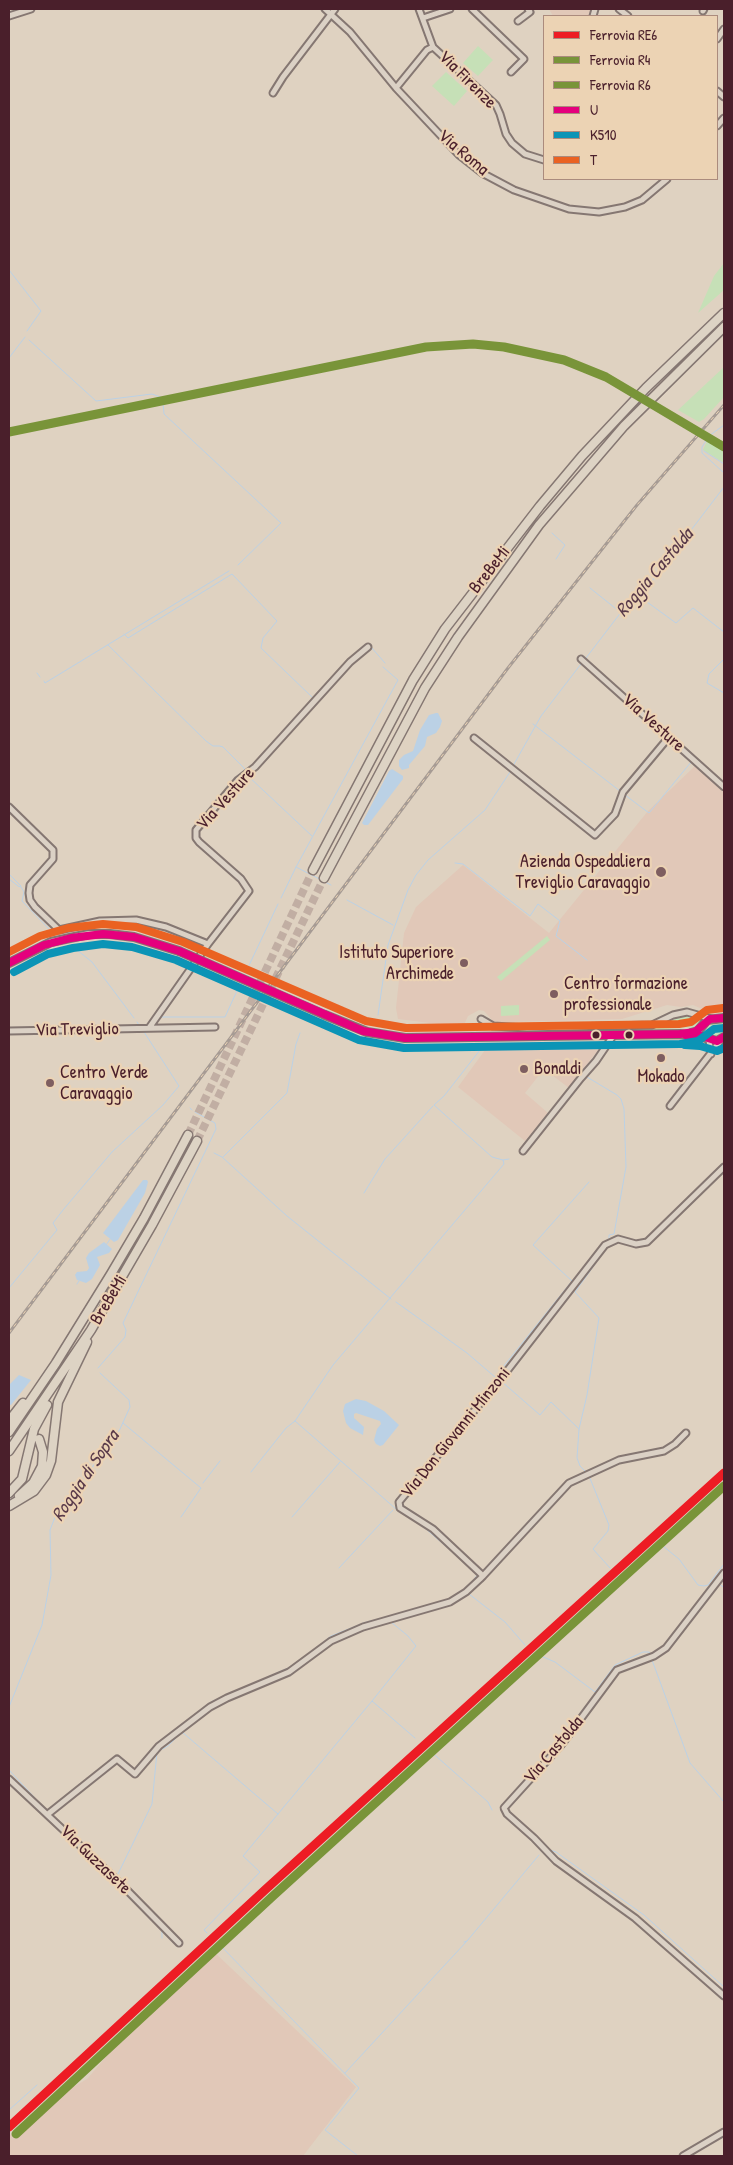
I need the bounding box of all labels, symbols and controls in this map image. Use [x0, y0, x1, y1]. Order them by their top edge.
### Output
legend [543, 15, 718, 180]
text: Ferrovia RE6 [590, 24, 657, 45]
street label: Via Firenze [433, 46, 501, 114]
text: Ferrovia R4 [590, 49, 650, 70]
text: Ferrovia R6 [590, 74, 651, 95]
text: U [590, 99, 598, 120]
text: K510 [590, 124, 616, 145]
street label: Via Roma [433, 125, 493, 181]
text: T [590, 149, 597, 170]
water label: Roggia Castolda [611, 524, 699, 622]
street label: BreBeMi [465, 542, 515, 598]
street label: Via Vesture [617, 689, 689, 757]
street label: Via Vesture [192, 763, 260, 835]
place label: Azienda Ospedaliera Treviglio Caravaggio [516, 851, 650, 894]
marker: Azienda Ospedaliera Treviglio Caravaggio [654, 865, 668, 879]
place label: Istituto Superiore Archimede [339, 942, 454, 984]
marker: Istituto Superiore Archimede [458, 957, 470, 969]
place label: Centro formazione professionale [564, 973, 688, 1016]
marker: Centro formazione professionale [548, 988, 560, 1000]
street label: Via Treviglio [35, 1018, 119, 1042]
unlabelled marker [591, 1030, 601, 1040]
unlabelled marker [624, 1030, 634, 1040]
marker: Mokado [655, 1052, 667, 1064]
place label: Bonaldi [534, 1058, 581, 1080]
place label: Centro Verde Caravaggio [60, 1062, 148, 1104]
marker: Bonaldi [518, 1063, 530, 1075]
place label: Mokado [638, 1066, 684, 1088]
marker: Centro Verde Caravaggio [44, 1077, 56, 1089]
street label: BreBeMi [86, 1271, 132, 1329]
street label: Via Don Giovanni Minzoni [397, 1363, 515, 1503]
water label: Roggia di Sopra [47, 1426, 125, 1526]
street label: Via Castolda [520, 1712, 588, 1788]
street label: Via Guzzasete [55, 1821, 135, 1899]

